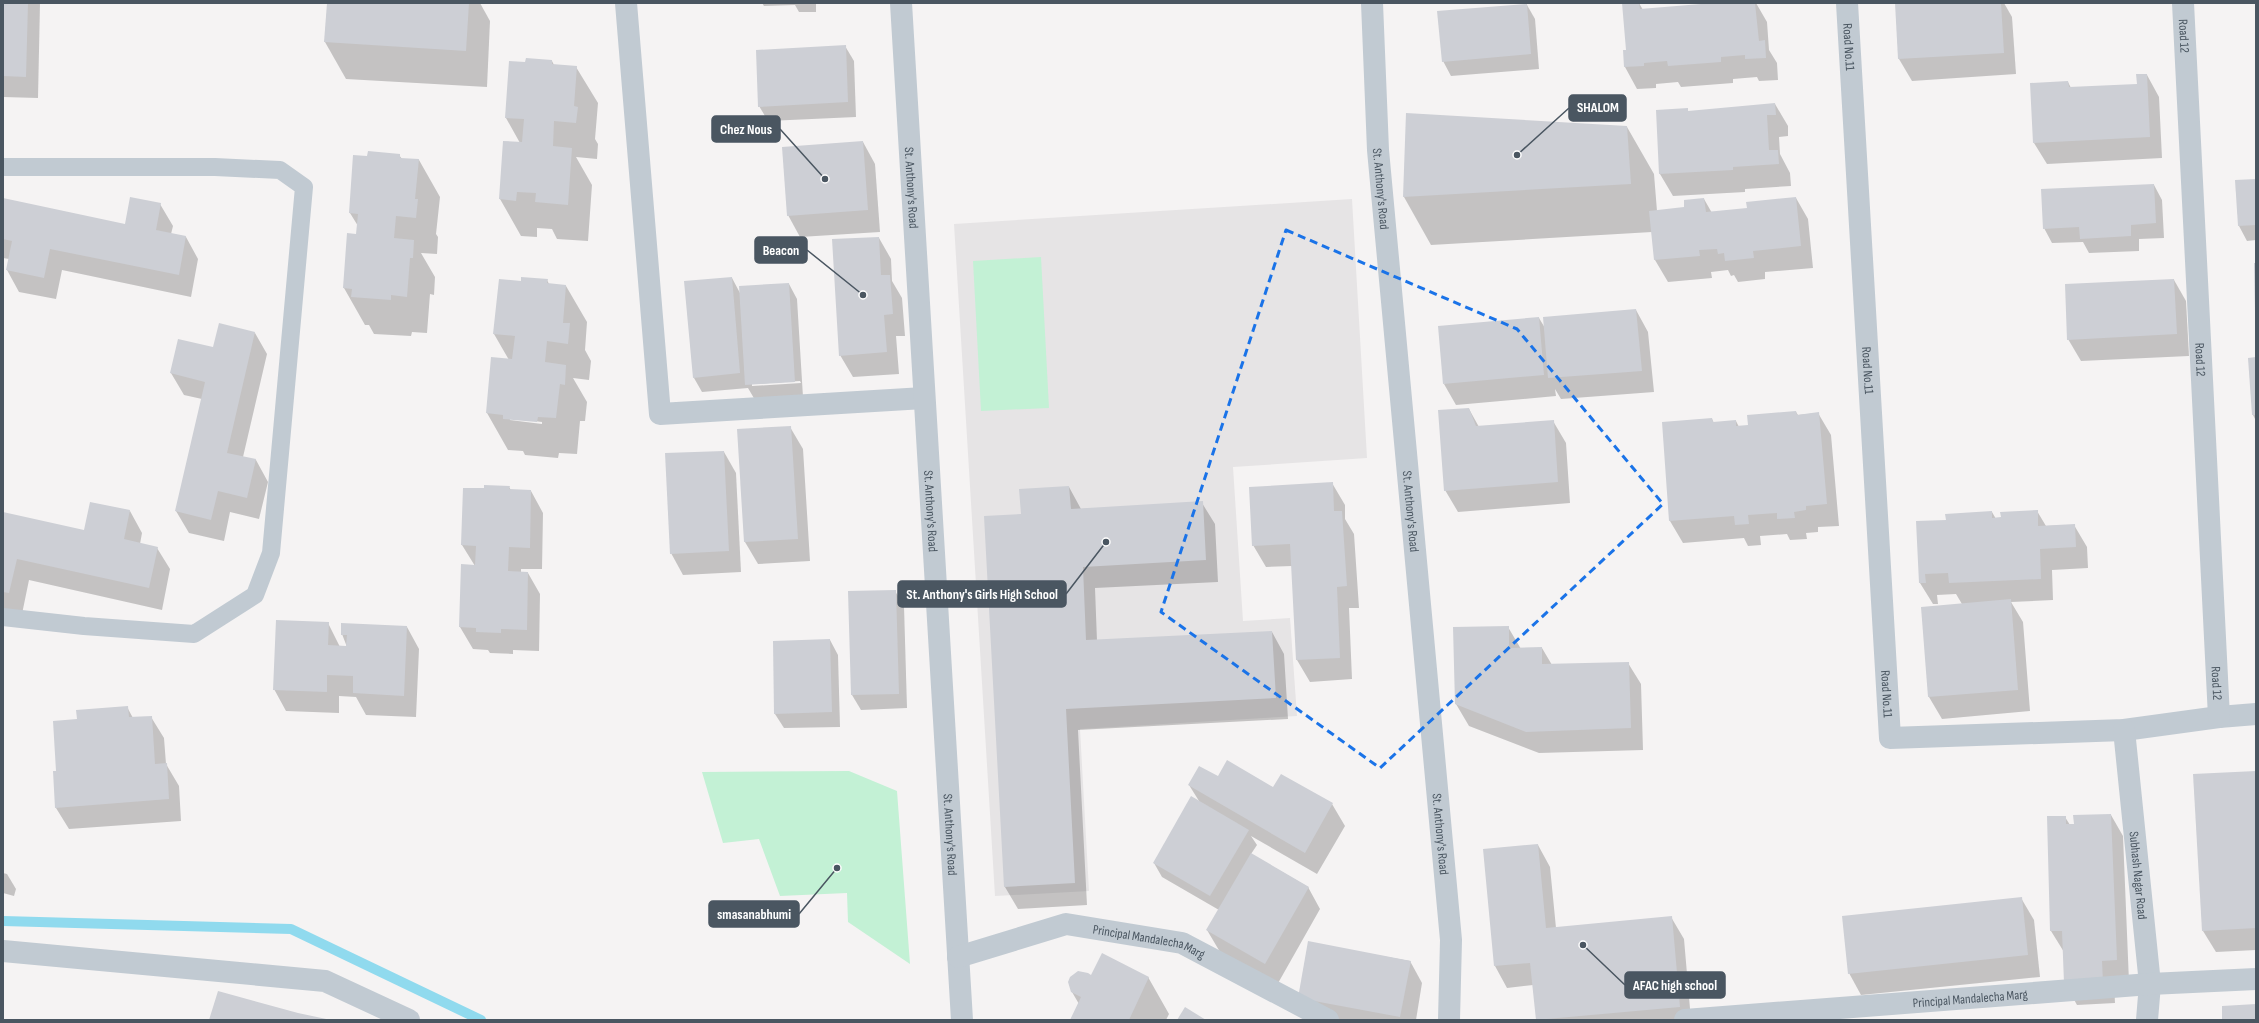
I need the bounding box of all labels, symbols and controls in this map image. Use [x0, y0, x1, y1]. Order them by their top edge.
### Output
street label: Road 12 [2175, 19, 2193, 53]
street label: Road No.11 [1839, 23, 1858, 72]
callout: SHALOM [1569, 95, 1626, 121]
text: SHALOM [1577, 99, 1619, 116]
callout: Chez Nous [712, 116, 780, 142]
text: Chez Nous [720, 121, 772, 138]
street label: St. Anthony's Road [901, 146, 922, 229]
street label: St. Anthony's Road [1369, 147, 1392, 230]
callout: Beacon [755, 237, 807, 263]
text: Beacon [763, 242, 799, 259]
street label: Road 12 [2191, 342, 2209, 377]
street label: Road No.11 [1858, 346, 1877, 395]
street label: St. Anthony's Road [920, 470, 941, 552]
street label: St. Anthony's Road [1399, 470, 1422, 553]
callout: St. Anthony's Girls High School [898, 581, 1066, 607]
text: St. Anthony's Girls High School [906, 586, 1058, 603]
street label: Road 12 [2207, 666, 2225, 700]
street label: Road No.11 [1877, 670, 1896, 718]
street label: St. Anthony's Road [939, 793, 960, 876]
street label: St. Anthony's Road [1428, 793, 1452, 875]
street label: Subhash Nagar Road [2125, 830, 2150, 920]
callout: smasanabhumi [709, 901, 799, 927]
text: smasanabhumi [717, 906, 791, 923]
street label: Principal Mandalecha Marg [1092, 922, 1208, 963]
callout: AFAC high school [1625, 972, 1725, 998]
text: AFAC high school [1632, 977, 1717, 994]
street label: Principal Mandalecha Marg [1912, 986, 2028, 1011]

